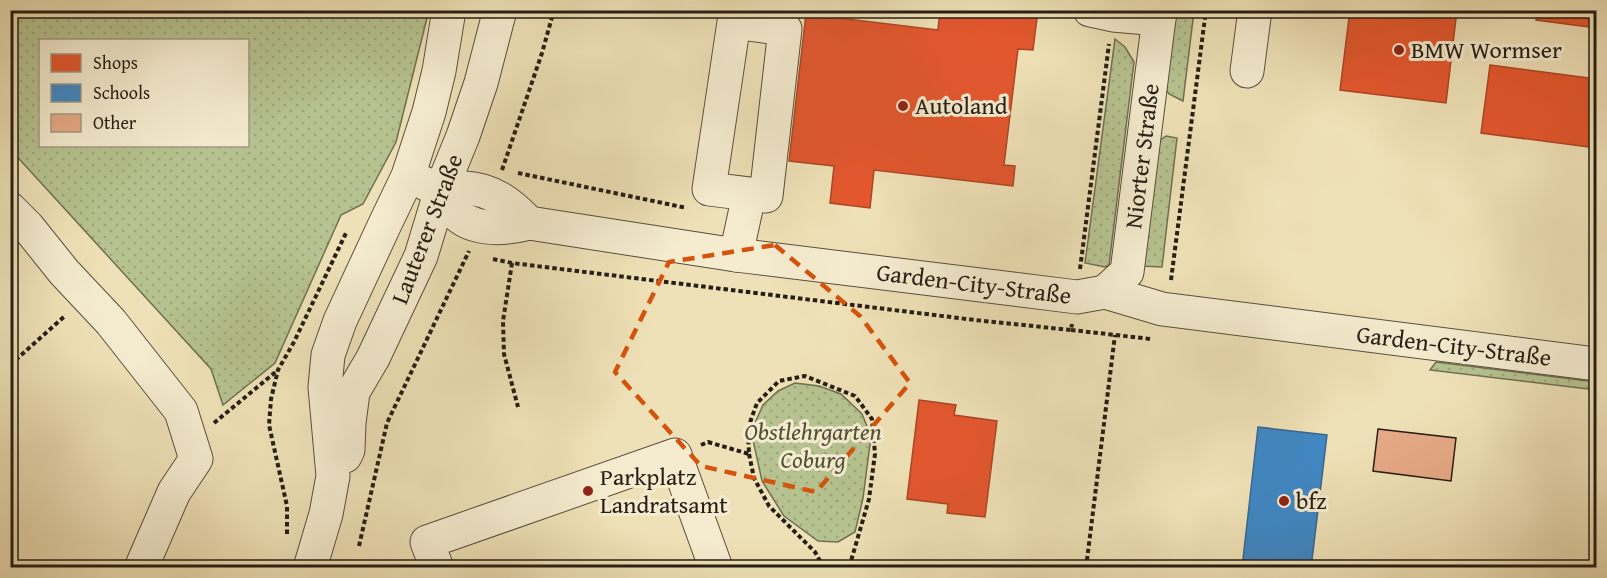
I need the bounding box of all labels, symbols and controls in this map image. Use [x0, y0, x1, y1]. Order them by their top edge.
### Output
place label: BMW Wormser [1411, 32, 1562, 67]
legend [39, 39, 249, 147]
marker: BMW Wormser [1392, 43, 1406, 57]
text: Shops [93, 49, 138, 76]
text: Schools [93, 79, 150, 106]
street label: Niorter Straße [1115, 81, 1168, 231]
place label: Autoland [915, 88, 1008, 123]
marker: Autoland [896, 99, 910, 113]
text: Other [93, 109, 137, 136]
street label: Lauterer Straße [382, 149, 471, 309]
street label: Garden-City-Straße [875, 254, 1073, 313]
street label: Garden-City-Straße [1355, 316, 1553, 375]
park label: Obstlehrgarten Coburg [744, 414, 882, 477]
place label: Parkplatz Landratsamt [600, 459, 728, 522]
place label: bfz [1296, 483, 1327, 518]
marker: Parkplatz Landratsamt [581, 484, 595, 498]
marker: bfz [1277, 494, 1291, 508]

